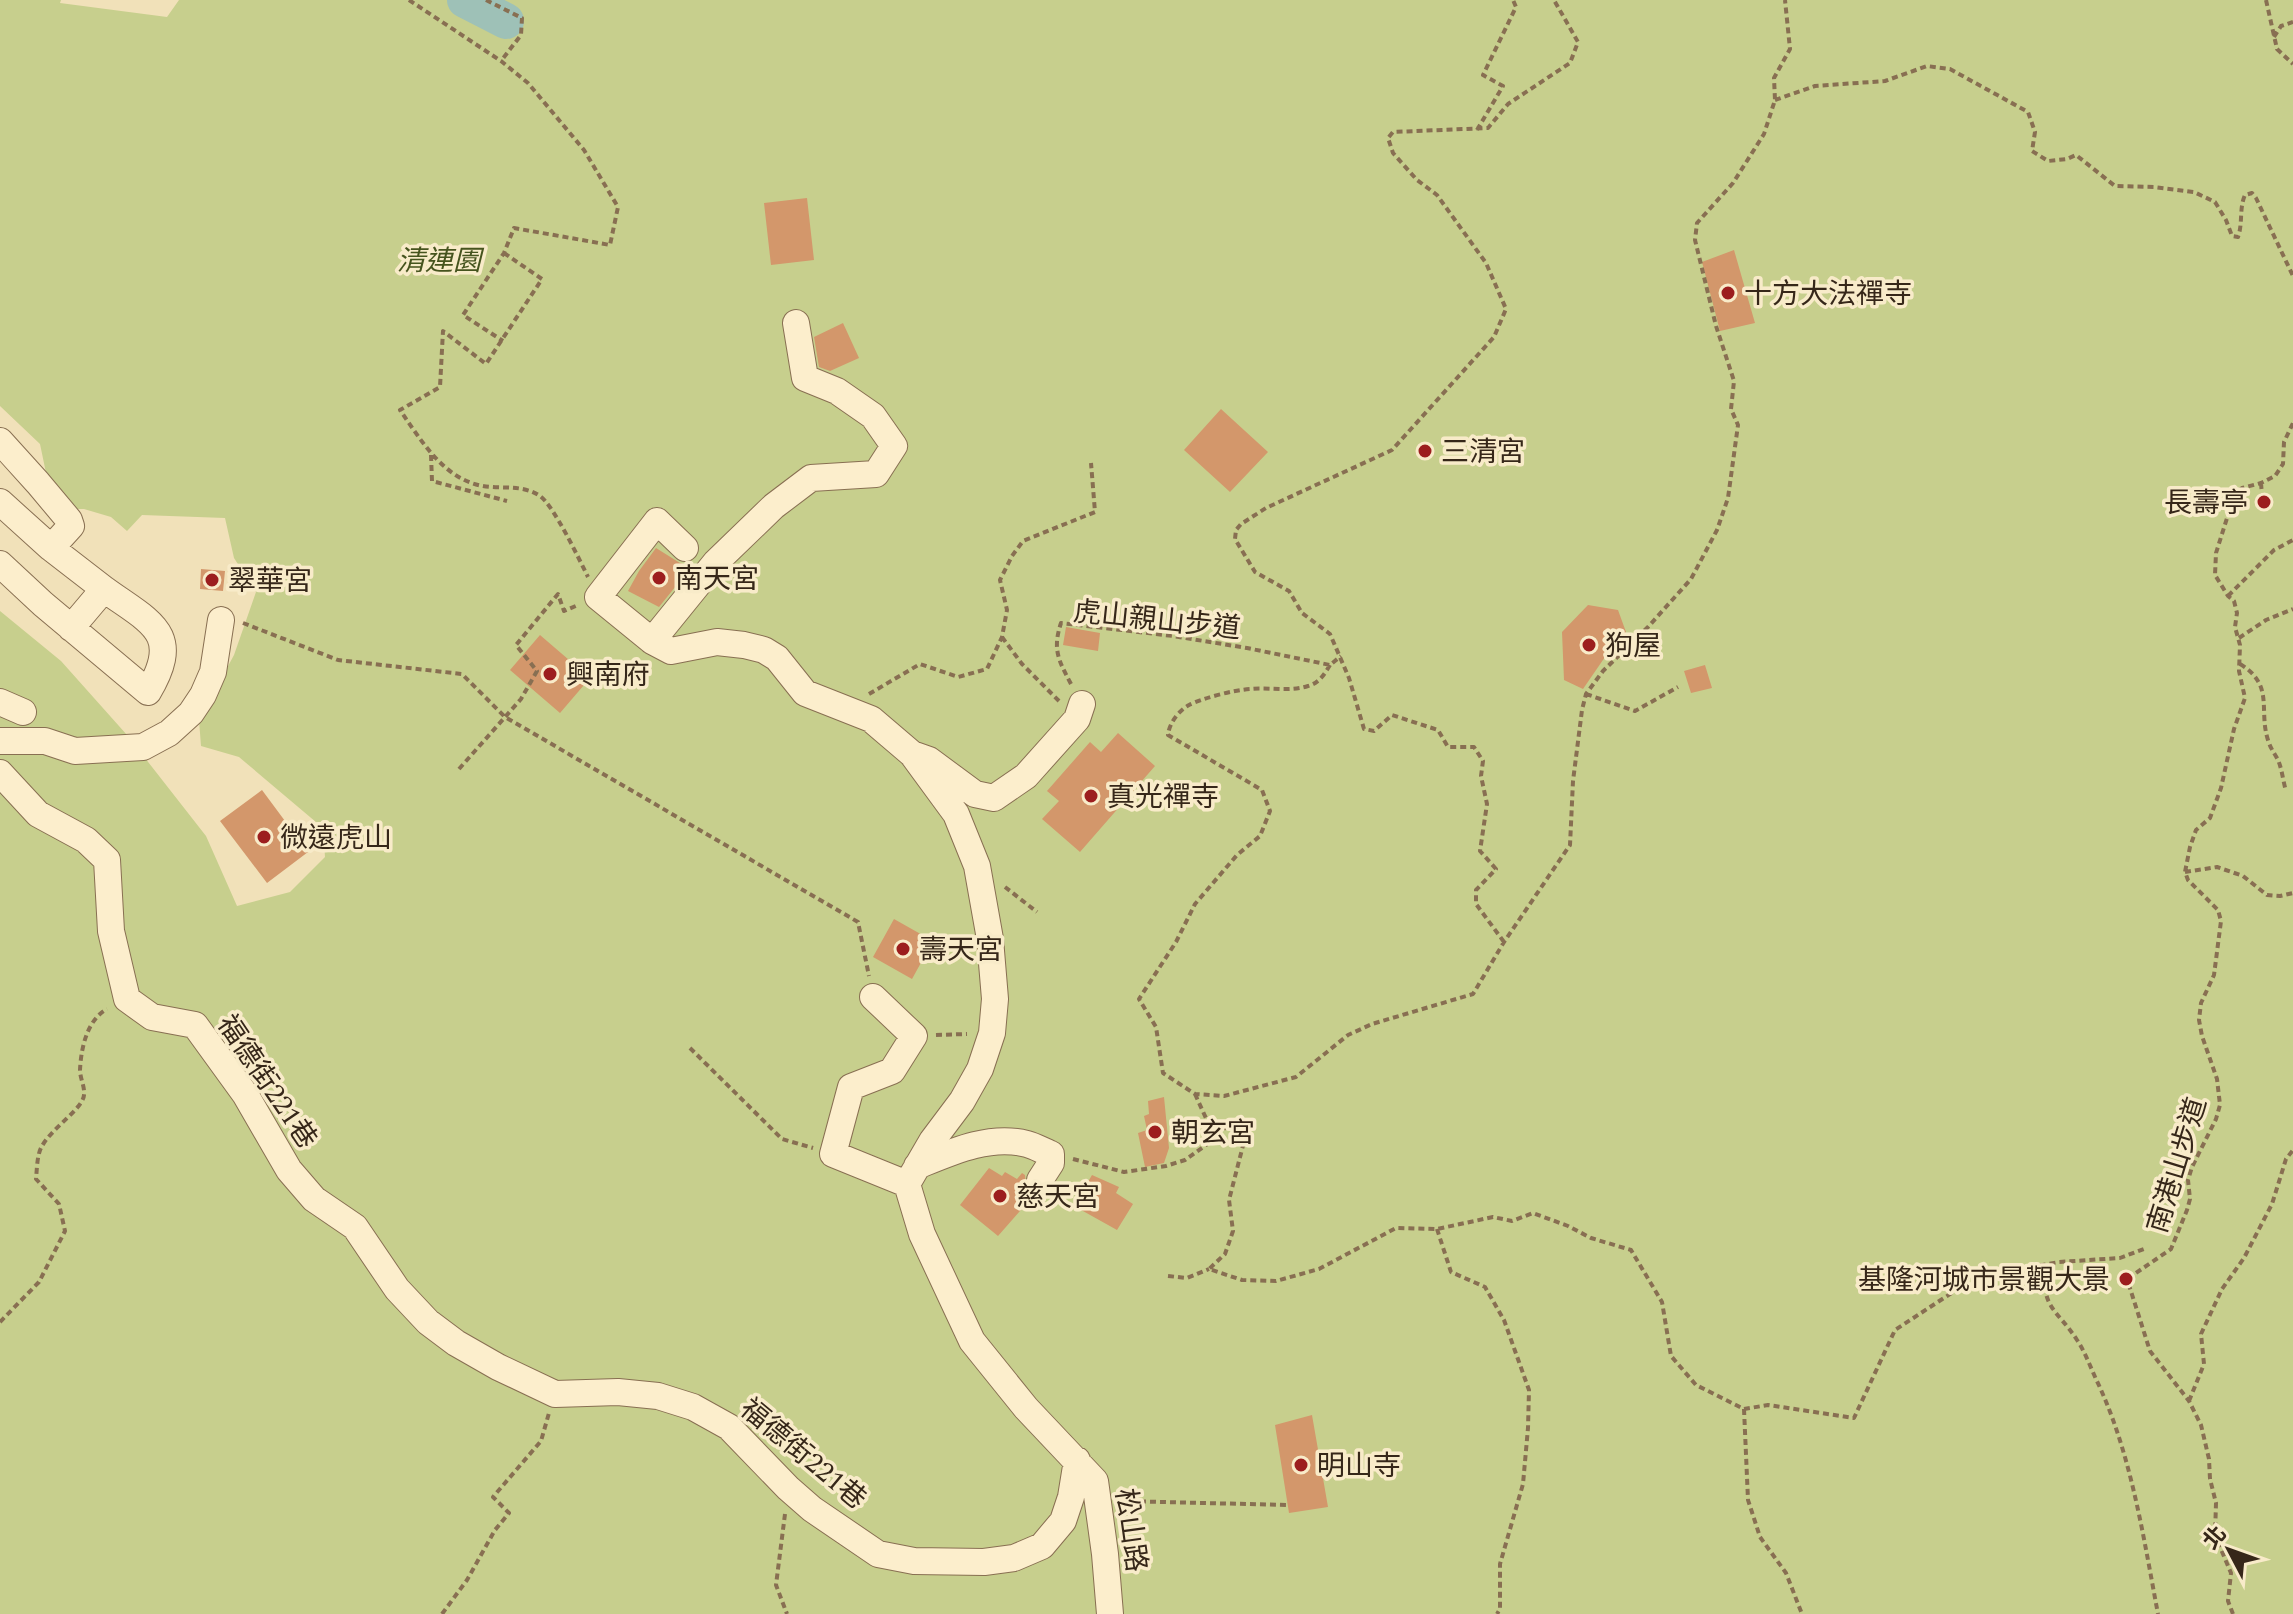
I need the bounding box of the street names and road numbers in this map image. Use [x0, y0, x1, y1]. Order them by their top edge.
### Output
street label: 虎山親山步道 [1071, 590, 1243, 651]
street label: 福德街221巷 [206, 1006, 328, 1158]
street label: 南港山步道 [2136, 1092, 2218, 1239]
street label: 福德街221巷 [730, 1388, 876, 1520]
street label: 松山路 [1103, 1486, 1158, 1575]

